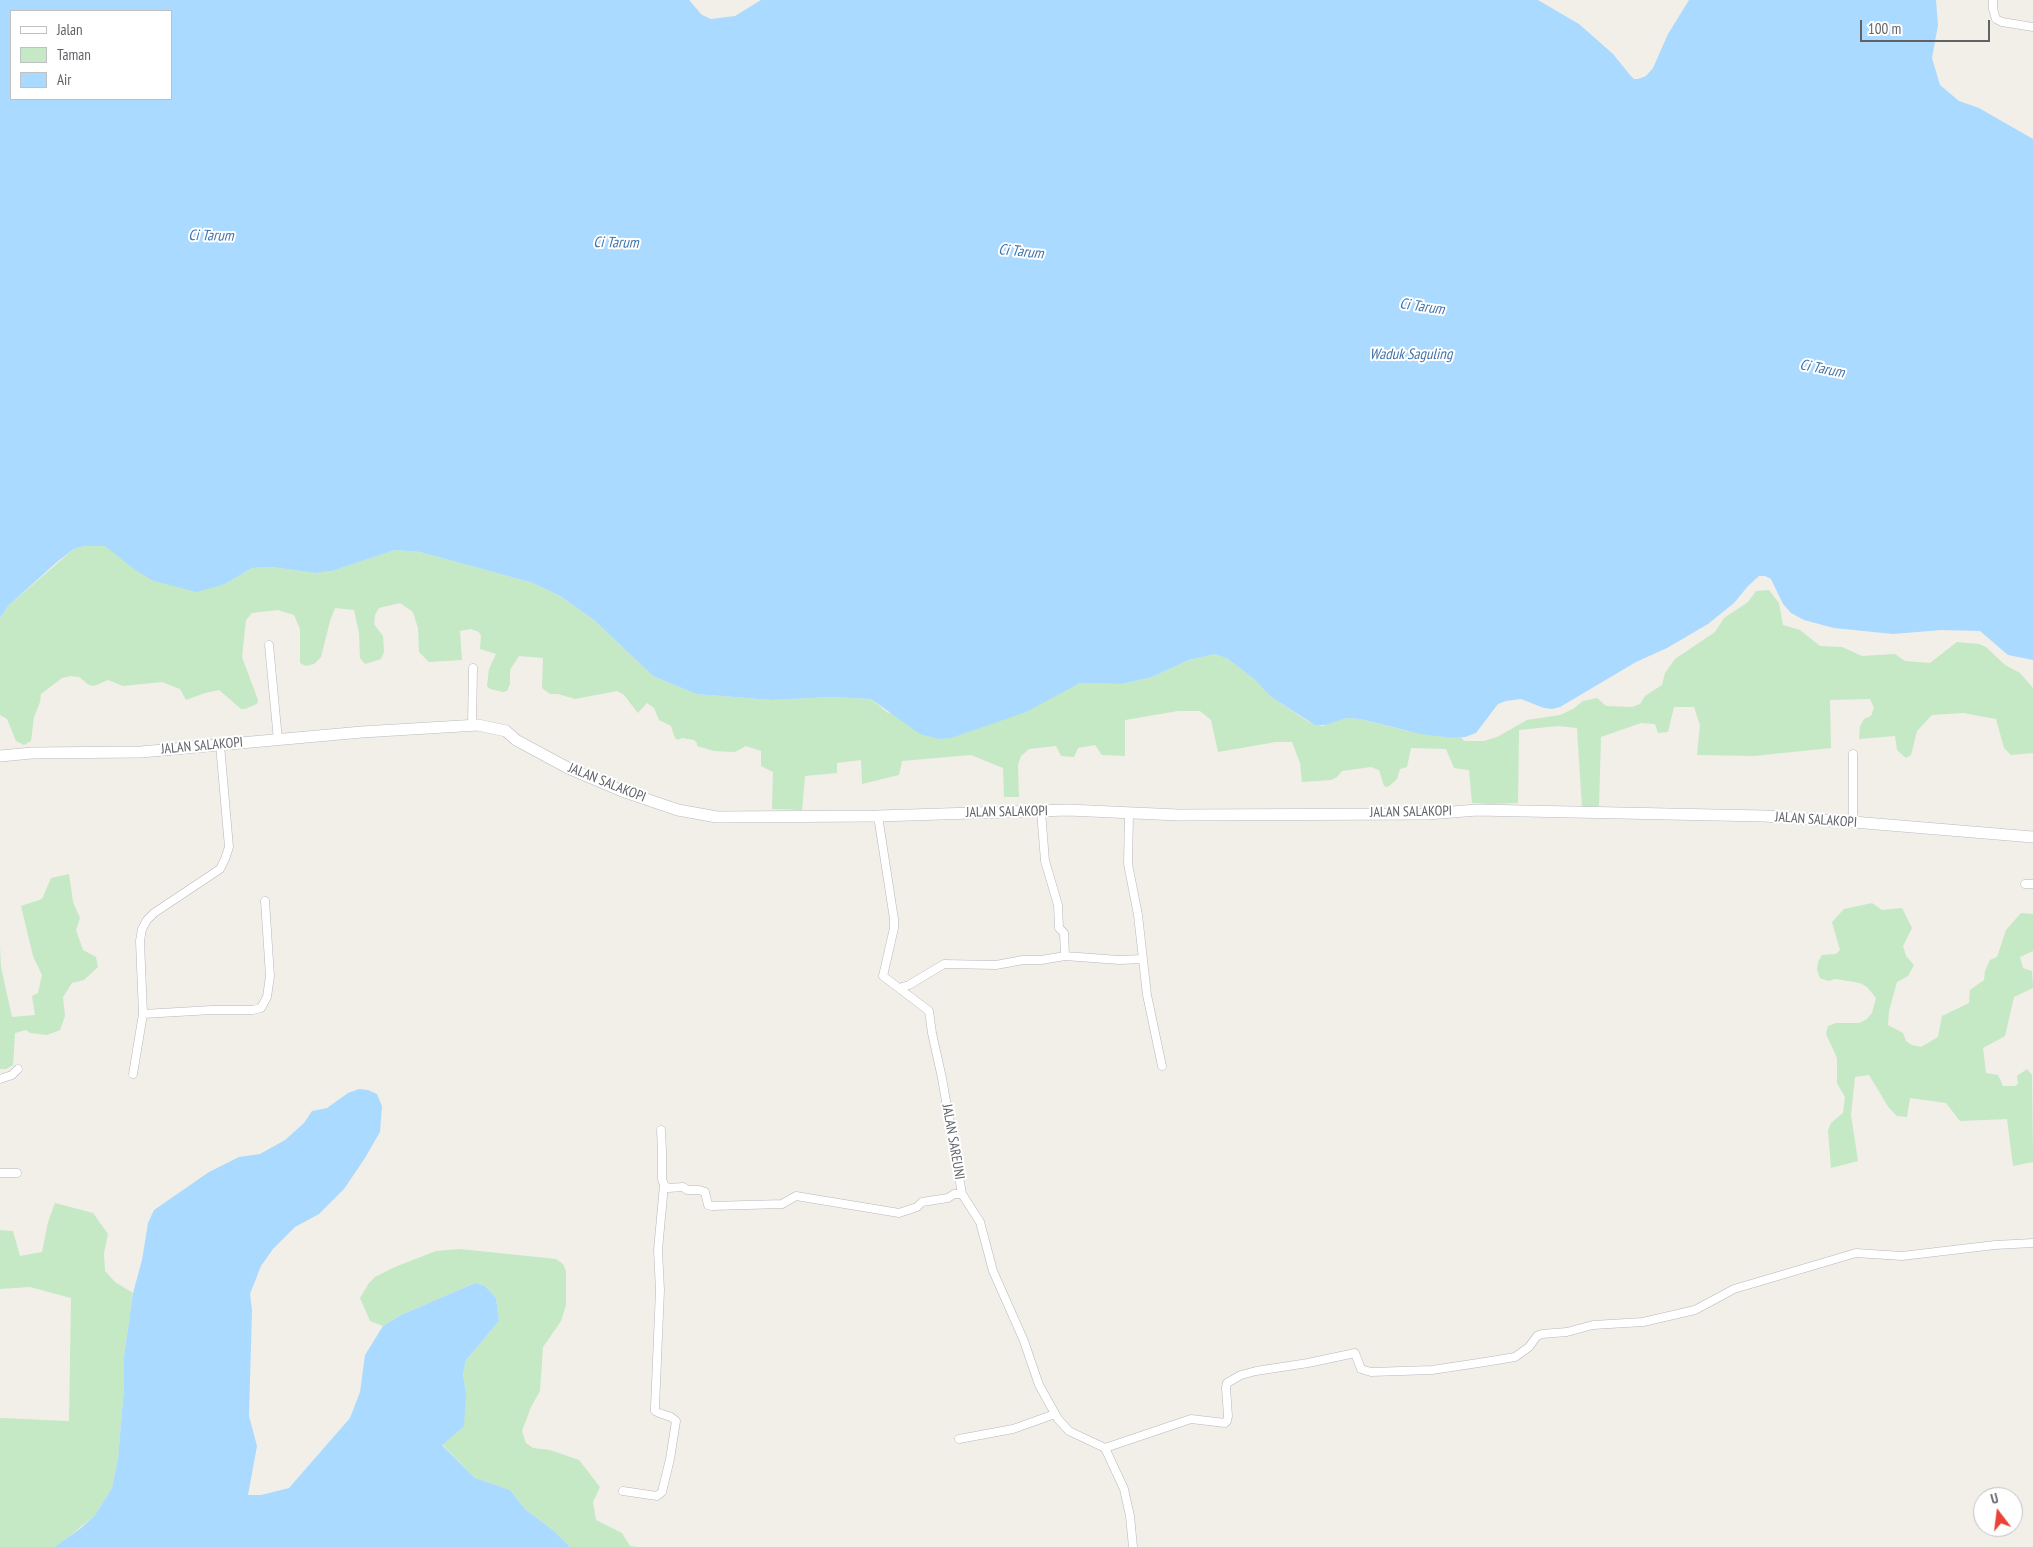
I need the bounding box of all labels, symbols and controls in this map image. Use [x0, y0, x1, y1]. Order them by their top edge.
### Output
legend [10, 10, 172, 100]
scale bar [1863, 10, 1993, 42]
text: 100 m [1868, 19, 1901, 38]
text: Jalan [57, 20, 83, 39]
text: Taman [57, 45, 91, 64]
text: Air [57, 70, 71, 89]
water label: Ci Tarum [188, 227, 234, 245]
water label: Ci Tarum [593, 234, 639, 252]
water label: Ci Tarum [998, 241, 1044, 263]
water label: Ci Tarum [1398, 295, 1446, 319]
water label: Waduk Saguling [1370, 346, 1452, 364]
water label: Ci Tarum [1798, 356, 1846, 382]
street label: JALAN SALAKOPI [160, 734, 244, 758]
street label: JALAN SALAKOPI [566, 760, 648, 806]
street label: JALAN SALAKOPI [966, 803, 1048, 821]
street label: JALAN SALAKOPI [1370, 803, 1452, 821]
street label: JALAN SALAKOPI [1775, 809, 1857, 831]
street label: JALAN SAREUNI [938, 1103, 968, 1181]
north arrow [1973, 1487, 2023, 1537]
text: U [1989, 1489, 2000, 1508]

